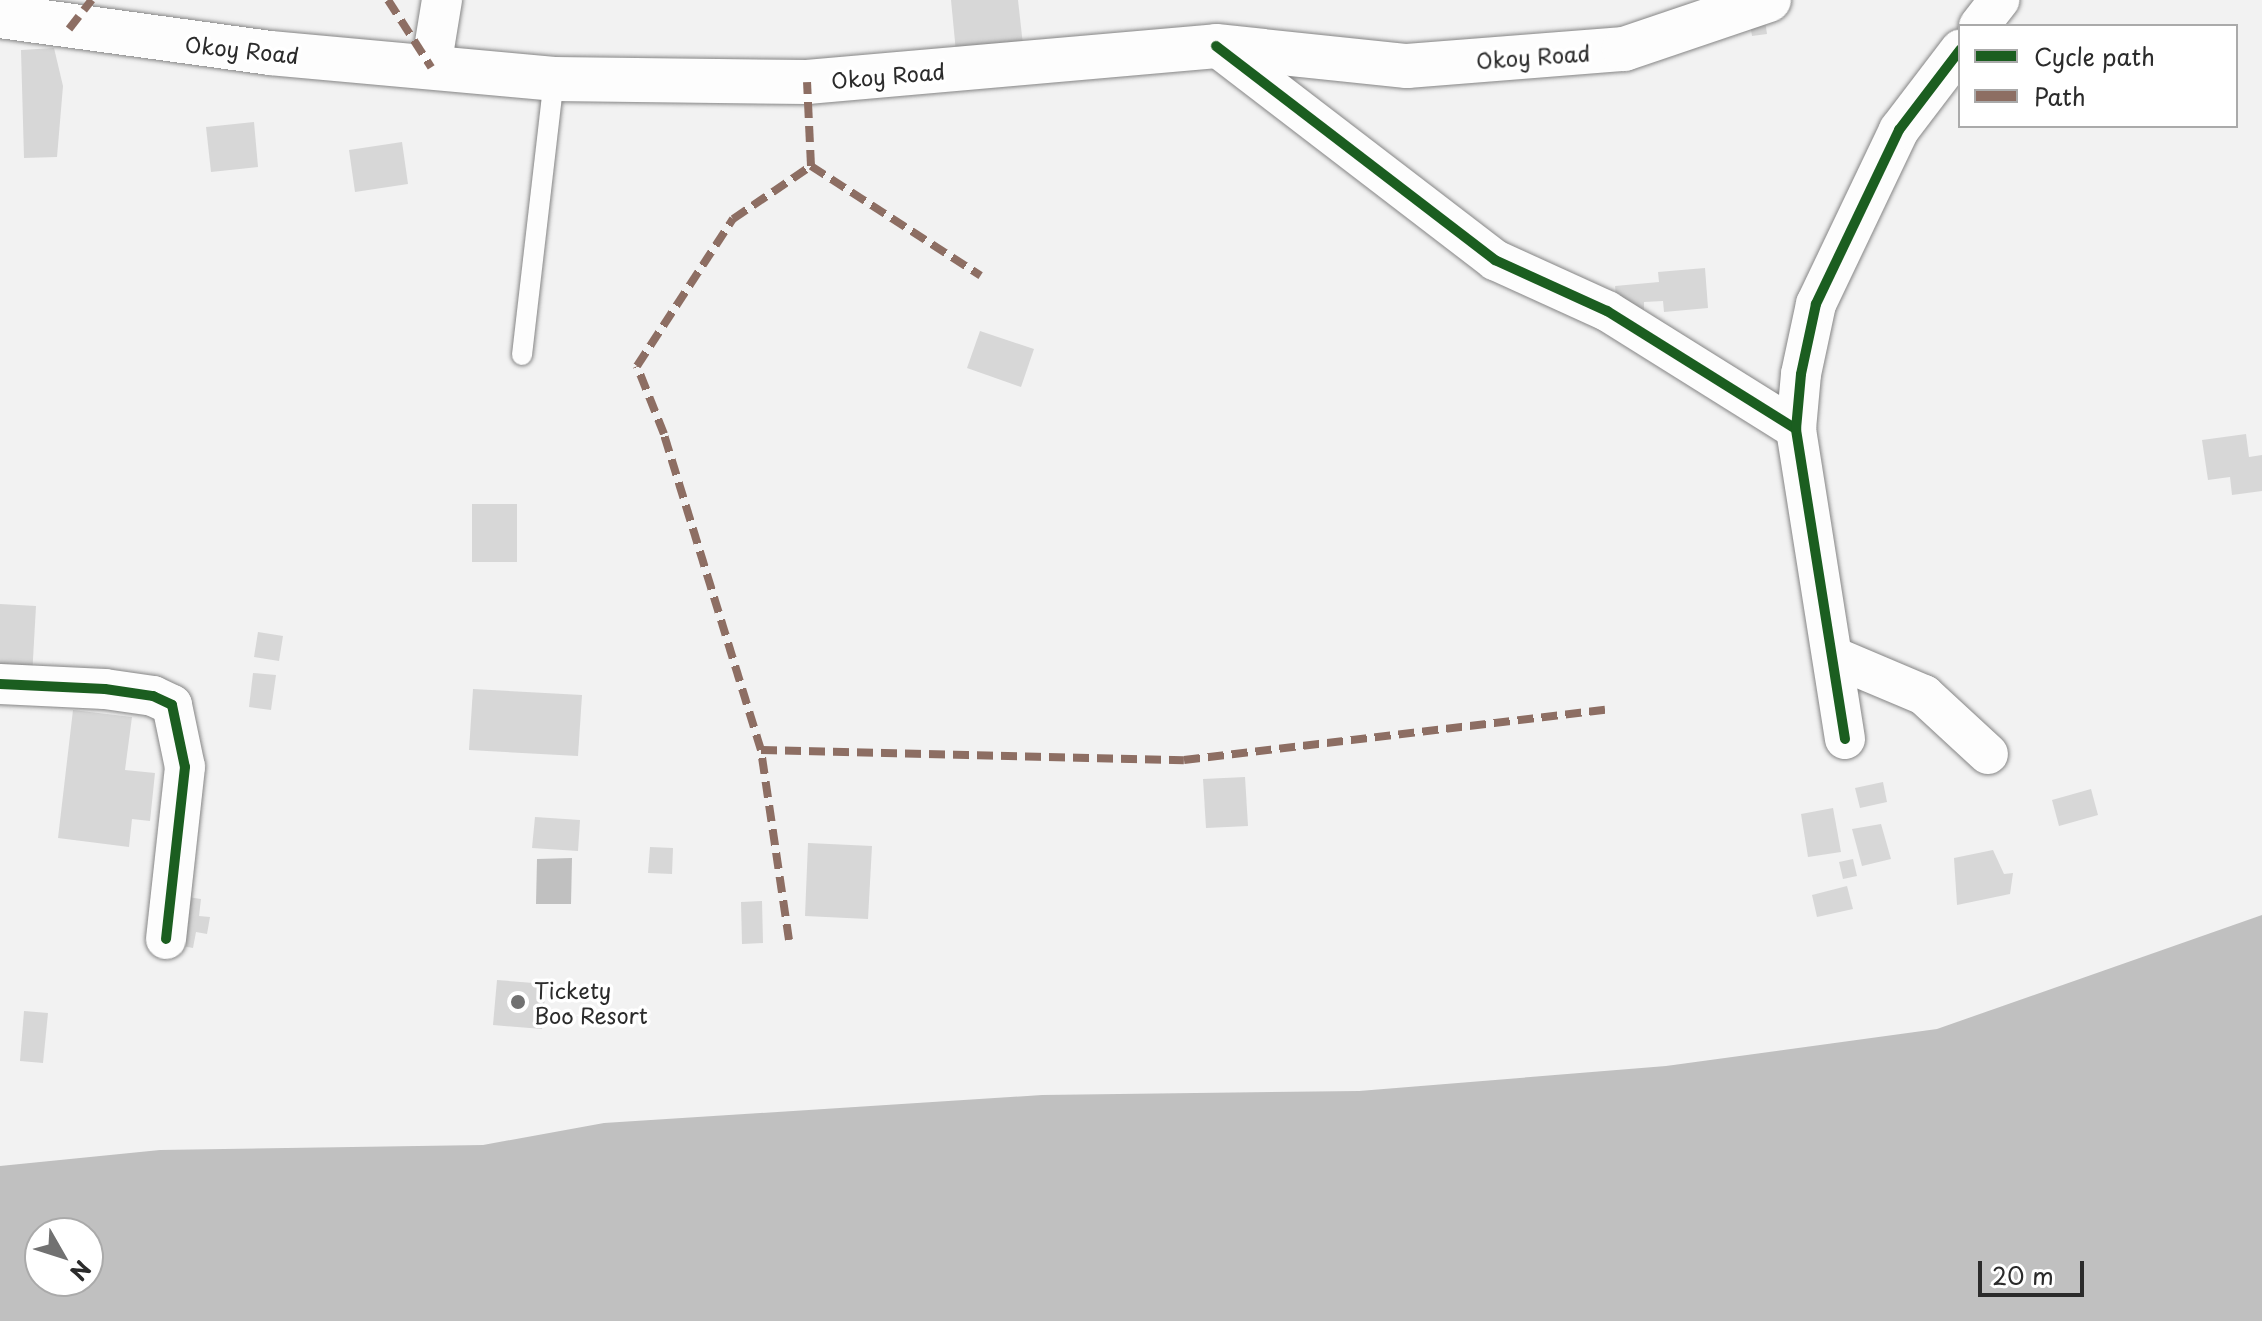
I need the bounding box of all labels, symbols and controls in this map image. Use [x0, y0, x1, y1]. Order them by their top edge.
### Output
legend [1958, 24, 2238, 128]
street label: Okoy Road [184, 30, 300, 68]
text: Cycle path [2034, 38, 2155, 74]
street label: Okoy Road [1475, 39, 1591, 73]
street label: Okoy Road [830, 57, 946, 93]
text: Path [2034, 78, 2086, 114]
place label: Tickety Boo Resort [534, 976, 648, 1028]
marker: Tickety Boo Resort [509, 993, 527, 1011]
north arrow [24, 1217, 104, 1297]
scale bar [1982, 1245, 2088, 1295]
text: N [63, 1254, 100, 1288]
text: 20 m [1992, 1257, 2054, 1293]

